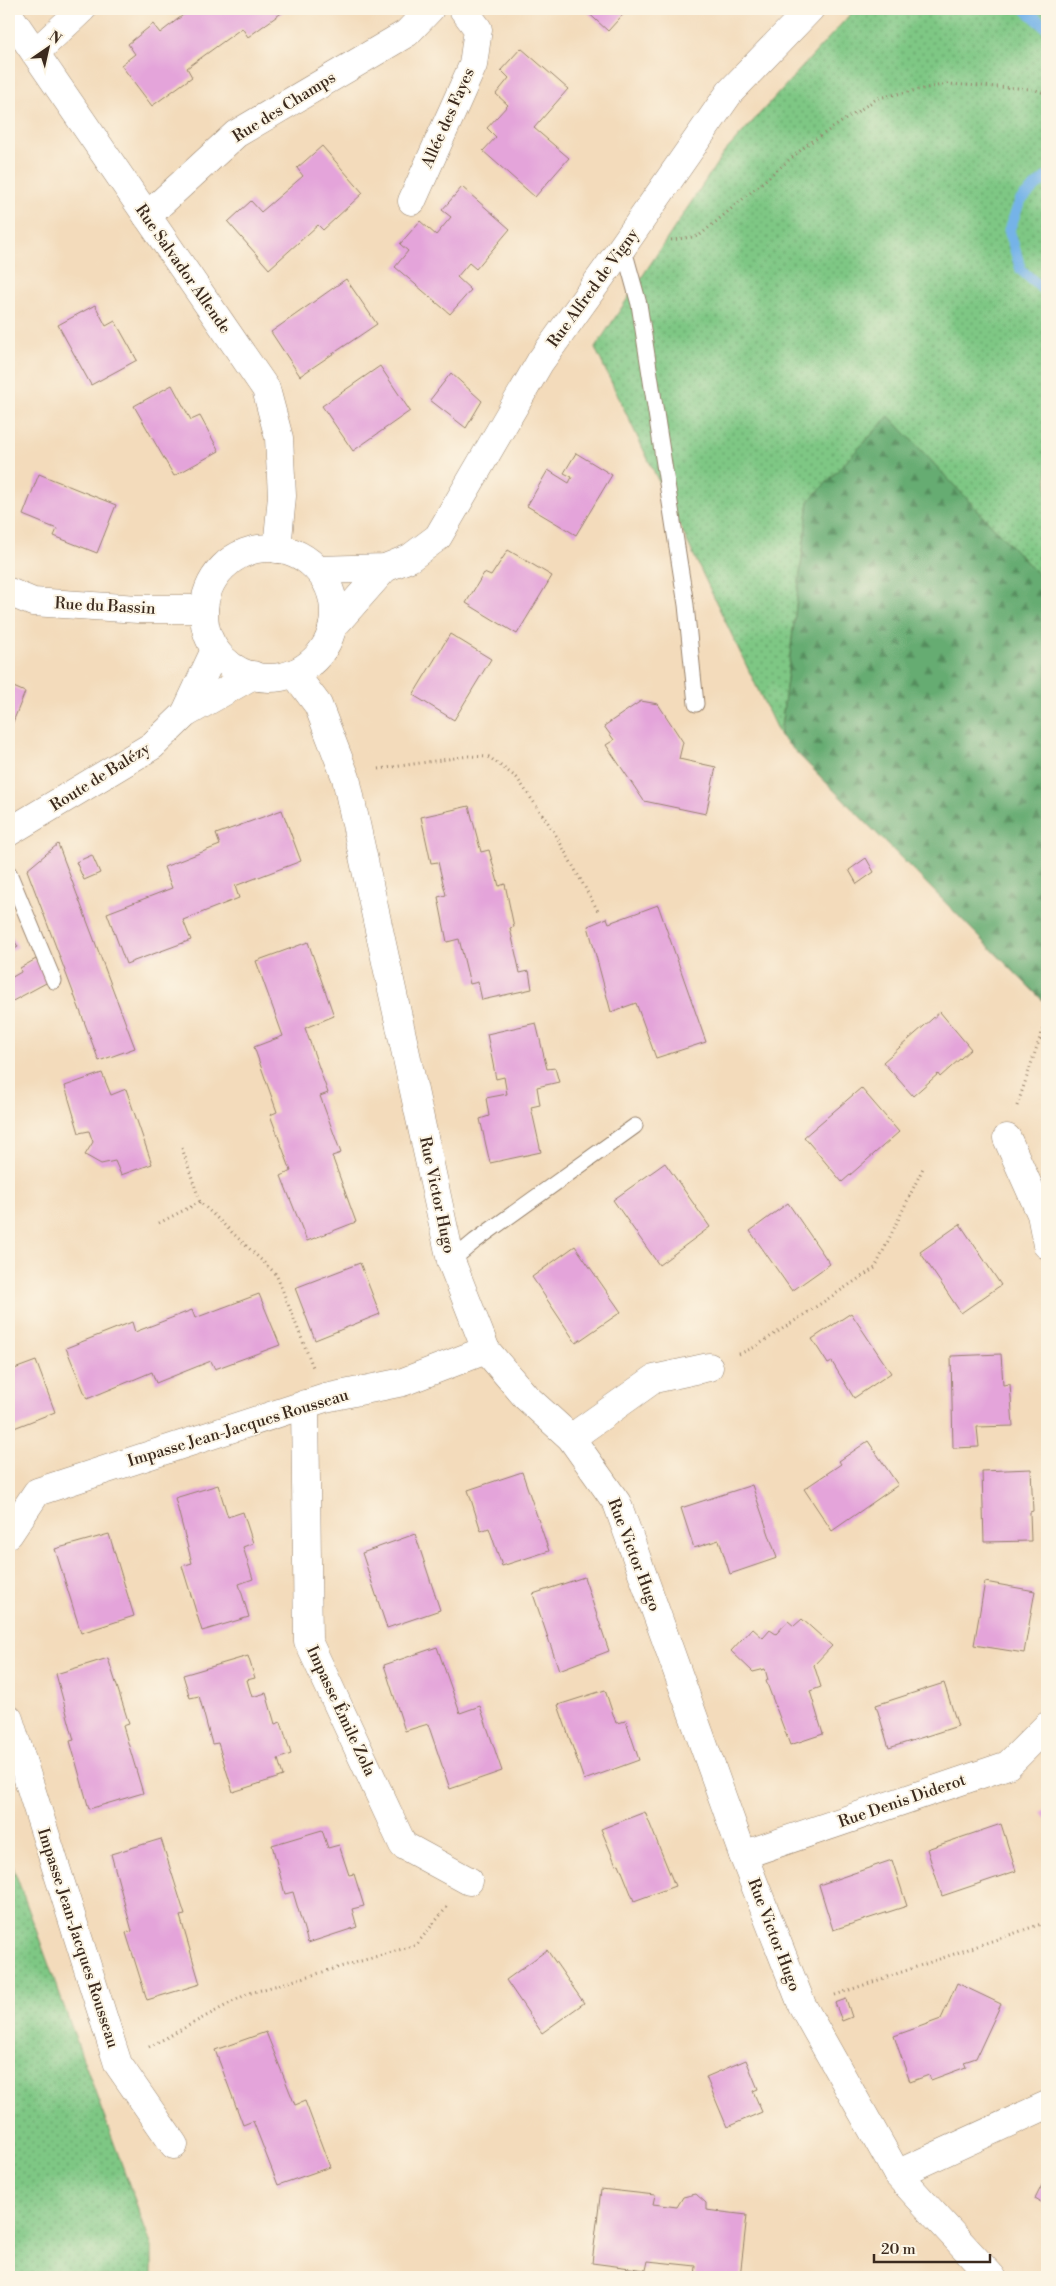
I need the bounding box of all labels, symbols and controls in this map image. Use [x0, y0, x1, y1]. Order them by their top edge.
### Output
north arrow [22, 22, 72, 72]
text: N [45, 27, 64, 49]
street label: Allée des Fayes [417, 65, 479, 172]
street label: Rue des Champs [229, 67, 339, 147]
street label: Rue Salvador Allende [131, 201, 235, 337]
street label: Rue Alfred de Vigny [543, 224, 643, 351]
street label: Rue du Bassin [54, 593, 157, 619]
street label: Route de Balézy [46, 738, 154, 816]
street label: Rue Victor Hugo [415, 1135, 459, 1255]
street label: Impasse Jean-Jacques Rousseau [125, 1385, 351, 1471]
street label: Rue Victor Hugo [603, 1496, 665, 1614]
street label: Impasse Émile Zola [302, 1642, 382, 1780]
street label: Rue Denis Diderot [836, 1770, 969, 1832]
street label: Impasse Jean-Jacques Rousseau [33, 1826, 123, 2050]
street label: Rue Victor Hugo [743, 1876, 805, 1994]
scale bar [874, 2231, 990, 2263]
text: 20 m [881, 2240, 916, 2259]

